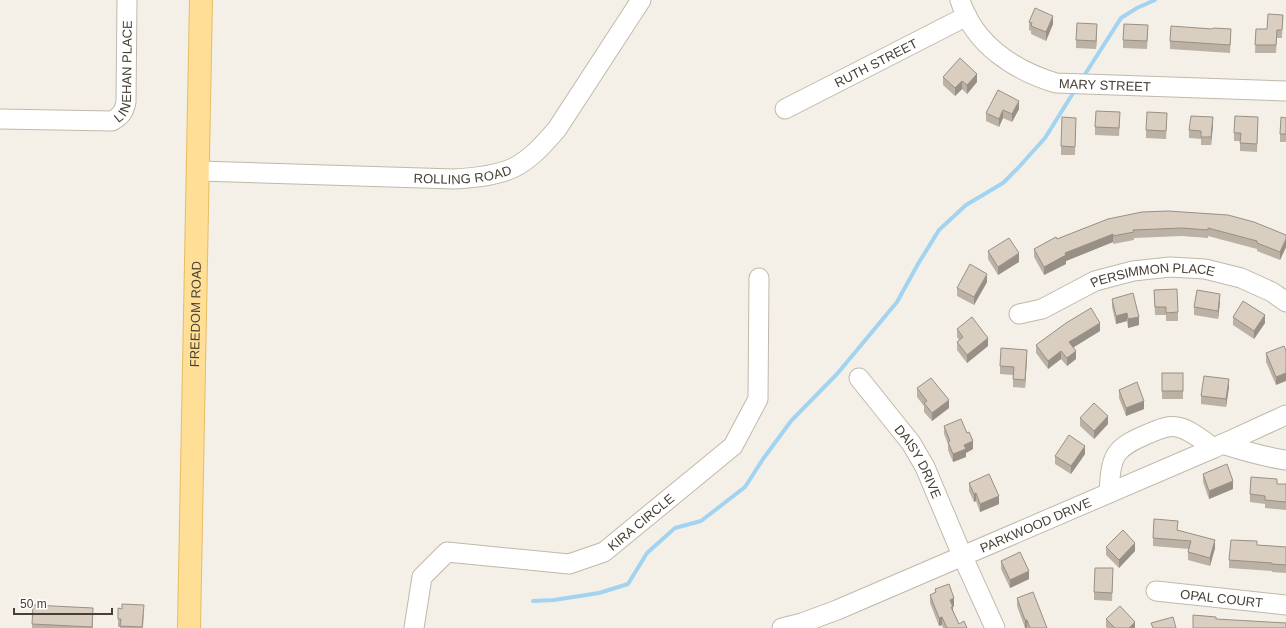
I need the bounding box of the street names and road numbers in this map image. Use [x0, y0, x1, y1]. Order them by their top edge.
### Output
street label: LINEHAN PLACE [111, 20, 134, 125]
street label: RUTH STREET [832, 35, 920, 90]
street label: MARY STREET [1059, 76, 1151, 94]
street label: ROLLING ROAD [413, 162, 513, 187]
street label: PERSIMMON PLACE [1087, 259, 1217, 290]
street label: FREEDOM ROAD [186, 261, 204, 367]
street label: DAISY DRIVE [892, 422, 945, 501]
street label: KIRA CIRCLE [605, 490, 677, 553]
street label: PARKWOOD DRIVE [978, 494, 1094, 555]
street label: OPAL COURT [1180, 586, 1264, 610]

